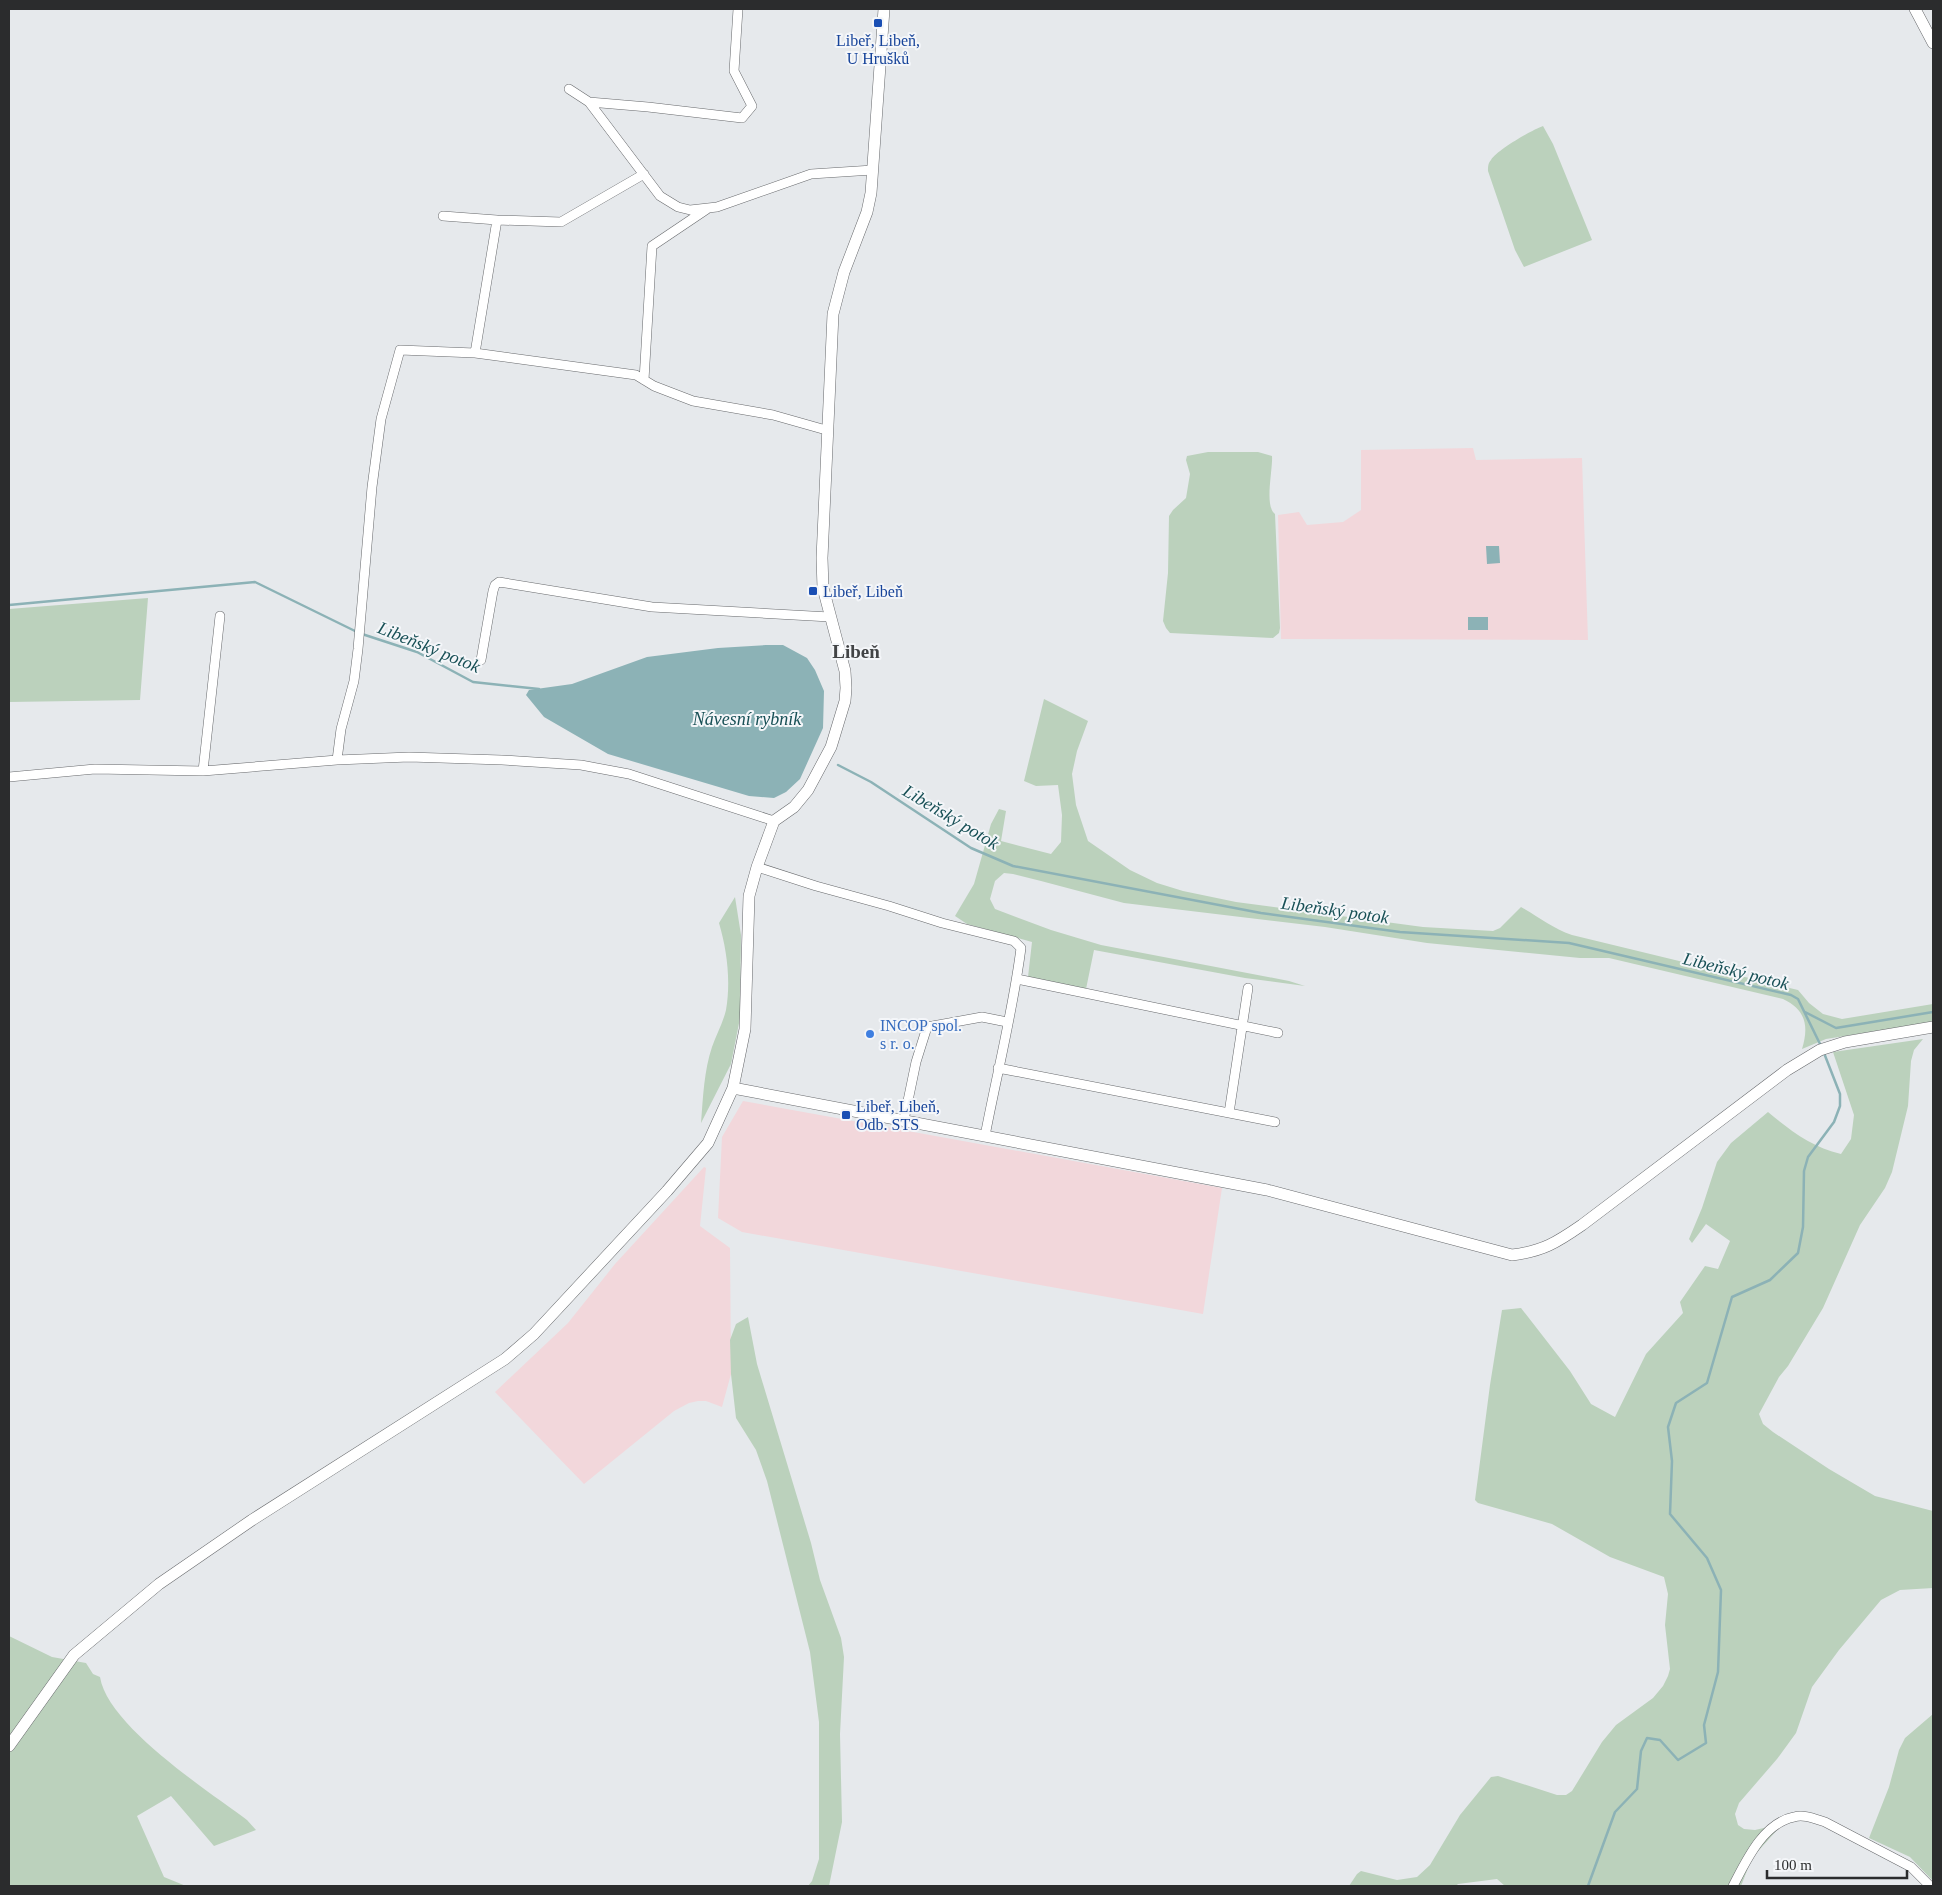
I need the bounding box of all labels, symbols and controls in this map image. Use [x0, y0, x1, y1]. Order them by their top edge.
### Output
marker: Libeř, Libeň, U Hrušků [872, 17, 884, 29]
place label: Libeř, Libeň, U Hrušků [836, 32, 920, 67]
place label: Libeř, Libeň [823, 583, 903, 600]
marker: Libeř, Libeň [807, 585, 819, 597]
water label: Libeňský potok [374, 617, 484, 677]
district label: Libeň [832, 641, 880, 662]
water label: Návesní rybník [692, 709, 802, 729]
water label: Libeňský potok [898, 780, 1004, 854]
water label: Libeňský potok [1279, 892, 1391, 928]
water label: Libeňský potok [1680, 948, 1792, 994]
place label: INCOP spol. s r. o. [880, 1017, 962, 1052]
marker: INCOP spol. s r. o. [864, 1028, 876, 1040]
place label: Libeř, Libeň, Odb. STS [856, 1098, 940, 1133]
marker: Libeř, Libeň, Odb. STS [840, 1109, 852, 1121]
scale bar [1767, 1848, 1907, 1880]
text: 100 m [1774, 1857, 1812, 1873]

